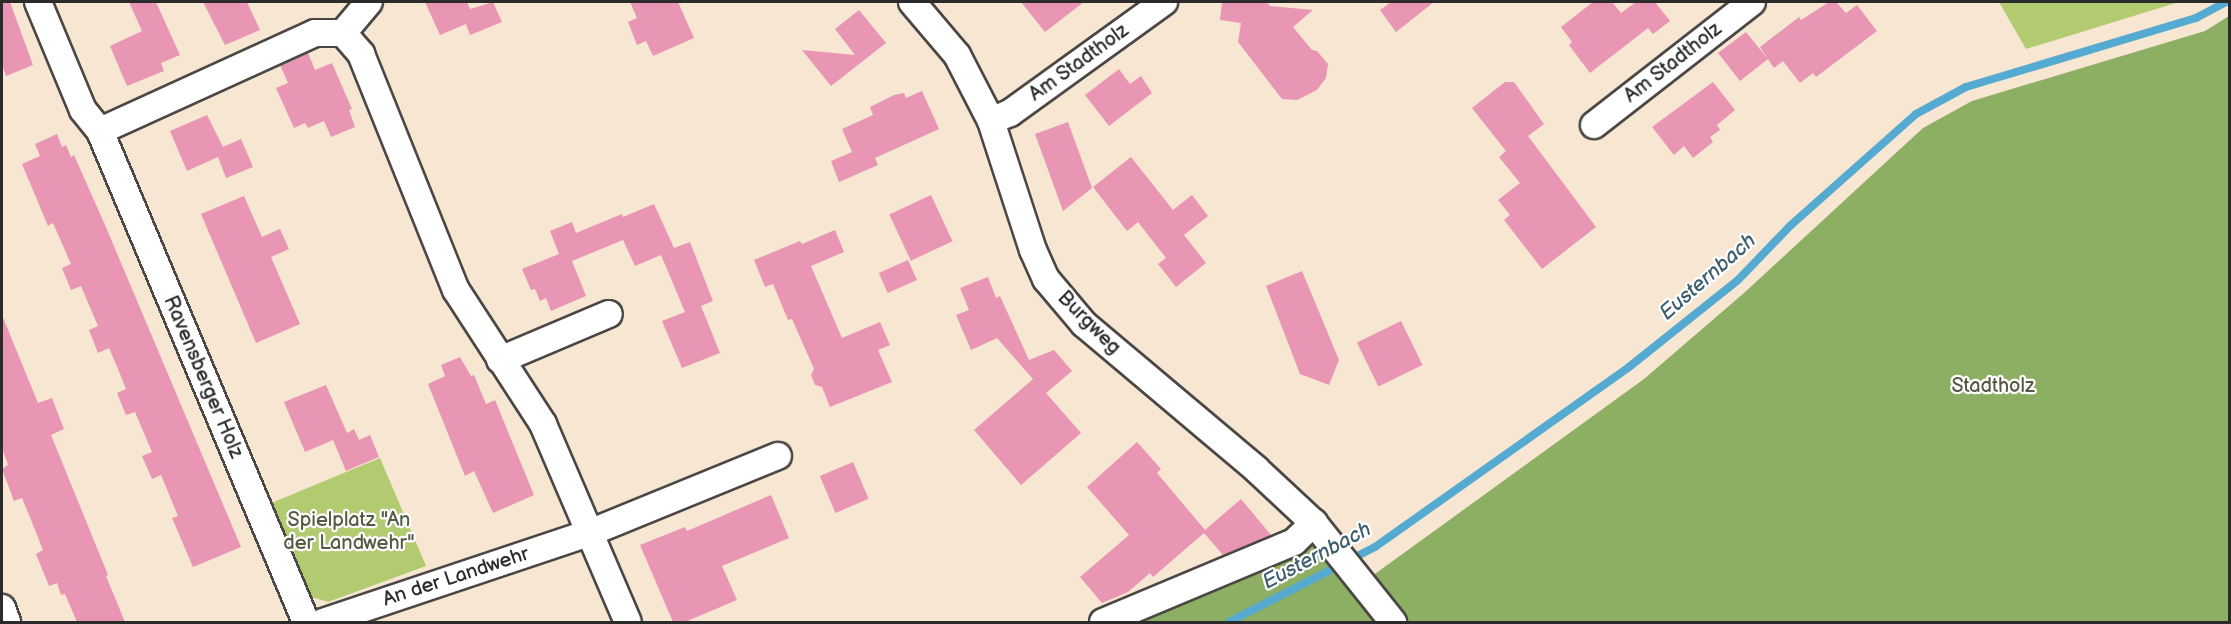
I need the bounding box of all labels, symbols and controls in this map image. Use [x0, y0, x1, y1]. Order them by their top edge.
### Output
street label: Am Stadtholz [1619, 17, 1727, 109]
street label: Am Stadtholz [1025, 19, 1133, 107]
water label: Eusternbach [1655, 228, 1761, 326]
street label: Burgweg [1052, 286, 1126, 360]
street label: Ravensberger Holz [158, 292, 248, 462]
park label: Stadtholz [1952, 374, 2034, 398]
park label: Spielplatz "An der Landwehr" [283, 509, 415, 556]
water label: Eusternbach [1258, 517, 1376, 595]
street label: An der Landwehr [380, 542, 532, 612]

